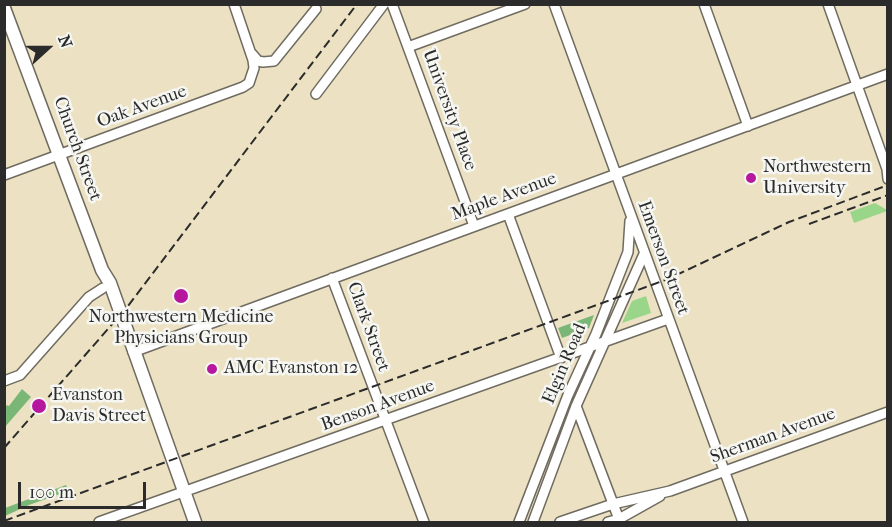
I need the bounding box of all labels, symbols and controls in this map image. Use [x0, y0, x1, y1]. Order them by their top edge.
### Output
north arrow [18, 18, 78, 78]
text: N [54, 32, 76, 50]
street label: University Place [417, 46, 481, 174]
street label: Oak Avenue [94, 81, 190, 133]
street label: Church Street [48, 94, 106, 204]
place label: Northwestern University [763, 157, 871, 200]
street label: Maple Avenue [449, 168, 559, 226]
marker: Northwestern University [744, 171, 758, 185]
street label: Emerson Street [632, 198, 694, 318]
street label: Clark Street [342, 279, 394, 375]
marker: Northwestern Medicine Physicians Group [172, 287, 190, 305]
place label: Northwestern Medicine Physicians Group [89, 307, 273, 350]
street label: Elgin Road [538, 321, 592, 407]
place label: AMC Evanston 12 [224, 358, 358, 380]
marker: AMC Evanston 12 [205, 362, 219, 376]
street label: Benson Avenue [318, 375, 438, 437]
place label: Evanston Davis Street [52, 385, 146, 428]
marker: Evanston Davis Street [30, 397, 48, 415]
street label: Sherman Avenue [707, 403, 839, 469]
scale bar [21, 470, 148, 508]
text: 100 m [29, 482, 74, 503]

